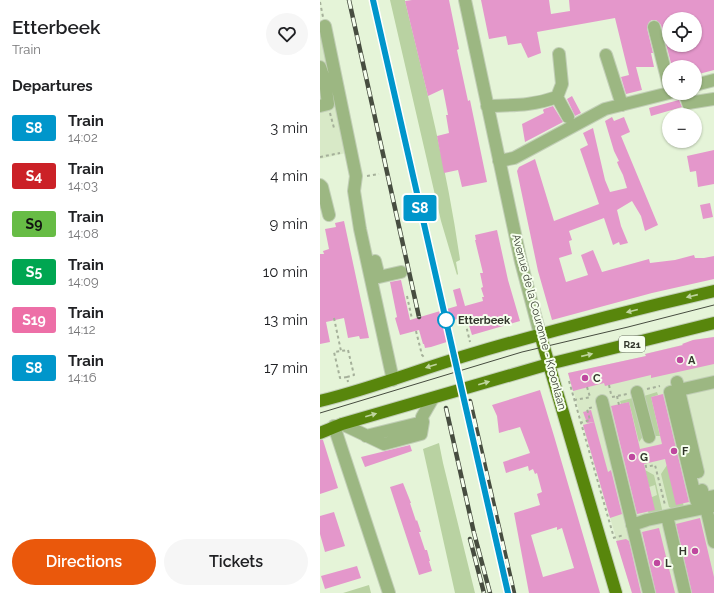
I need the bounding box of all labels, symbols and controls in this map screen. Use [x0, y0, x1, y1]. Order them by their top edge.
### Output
map controls [662, 12, 702, 148]
button: locate [662, 12, 702, 52]
button: heart [266, 13, 308, 55]
text: Etterbeek [12, 16, 101, 38]
text: Train [12, 42, 41, 57]
button: + [662, 60, 702, 100]
text: Departures [12, 77, 93, 95]
button: − [662, 108, 702, 148]
text: Train [68, 112, 104, 130]
text: 3 min [270, 119, 308, 137]
text: S8 [25, 120, 43, 136]
text: 14:02 [68, 130, 98, 145]
text: Train [68, 160, 104, 178]
text: 4 min [270, 167, 308, 185]
text: S4 [26, 168, 42, 184]
text: 14:03 [68, 178, 98, 193]
line badge: S8 [402, 195, 438, 221]
text: S8 [411, 200, 429, 216]
text: Train [68, 208, 104, 226]
text: 9 min [270, 215, 308, 233]
text: S9 [26, 216, 42, 232]
text: 14:08 [68, 226, 99, 241]
street label: Avenue de la Couronne - Kroonlaan [509, 233, 569, 411]
text: Train [68, 256, 104, 274]
text: 10 min [263, 263, 308, 281]
text: S5 [26, 264, 42, 280]
text: 14:09 [68, 274, 99, 289]
one-way arrow [686, 294, 698, 300]
text: Train [68, 304, 104, 322]
one-way arrow [626, 308, 638, 314]
text: 13 min [264, 311, 308, 329]
marker: Etterbeek [437, 311, 455, 329]
text: S19 [22, 312, 46, 328]
place label: Etterbeek [458, 314, 511, 327]
text: 14:12 [68, 322, 95, 337]
road number: R21 [619, 336, 645, 352]
text: Train [68, 352, 104, 370]
one-way arrow [581, 352, 593, 358]
place label: A [688, 354, 696, 367]
marker: A [675, 355, 685, 365]
text: 17 min [264, 359, 308, 377]
text: S8 [25, 360, 43, 376]
one-way arrow [425, 363, 437, 369]
text: 14:16 [68, 370, 97, 385]
place label: C [593, 372, 601, 385]
marker: C [580, 373, 590, 383]
one-way arrow [478, 380, 490, 386]
one-way arrow [365, 412, 377, 418]
place label: F [682, 445, 689, 458]
marker: F [669, 446, 679, 456]
place label: G [640, 451, 648, 464]
marker: G [627, 452, 637, 462]
button: Directions [12, 539, 156, 585]
button: Tickets [164, 539, 308, 585]
place label: H [679, 545, 687, 558]
marker: H [690, 546, 700, 556]
place label: L [665, 557, 672, 570]
marker: L [652, 558, 662, 568]

